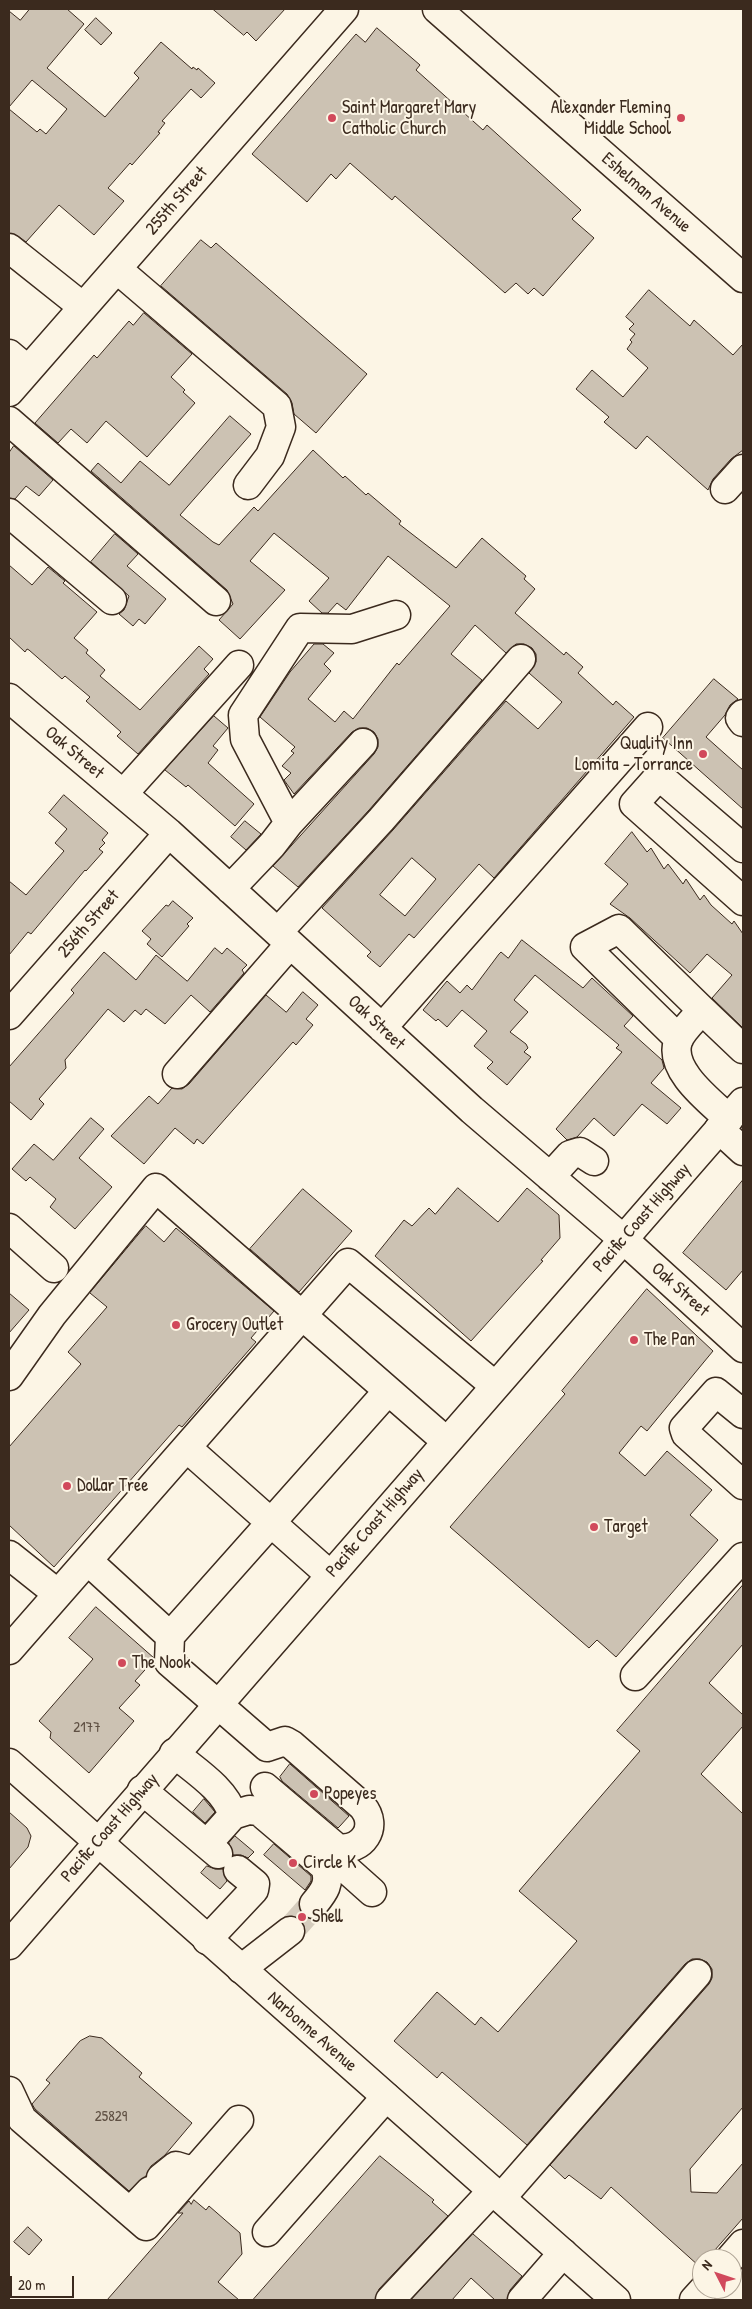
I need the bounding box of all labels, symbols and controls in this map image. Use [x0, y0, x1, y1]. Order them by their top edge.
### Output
place label: Saint Margaret Mary Catholic Church [342, 97, 476, 140]
place label: Alexander Fleming Middle School [551, 97, 671, 140]
marker: Saint Margaret Mary Catholic Church [326, 112, 338, 124]
marker: Alexander Fleming Middle School [675, 112, 687, 124]
street label: Eshelman Avenue [597, 148, 695, 238]
street label: 255th Street [141, 162, 213, 240]
street label: Oak Street [40, 722, 108, 784]
place label: Quality Inn Lomita - Torrance [575, 733, 693, 776]
marker: Quality Inn Lomita - Torrance [697, 748, 709, 760]
street label: 256th Street [54, 886, 124, 962]
street label: Oak Street [343, 991, 409, 1055]
street label: Pacific Coast Highway [589, 1159, 695, 1277]
street label: Oak Street [647, 1258, 713, 1322]
place label: Grocery Outlet [186, 1314, 283, 1336]
marker: Grocery Outlet [170, 1319, 182, 1331]
place label: The Pan [644, 1329, 695, 1351]
marker: The Pan [628, 1334, 640, 1346]
street label: Pacific Coast Highway [322, 1464, 428, 1582]
place label: Dollar Tree [77, 1475, 148, 1497]
marker: Dollar Tree [61, 1480, 73, 1492]
place label: Target [604, 1516, 648, 1538]
marker: Target [588, 1521, 600, 1533]
place label: The Nook [132, 1652, 191, 1674]
marker: The Nook [116, 1657, 128, 1669]
house number: 2177 [73, 1719, 101, 1737]
street label: Pacific Coast Highway [57, 1769, 163, 1887]
place label: Popeyes [324, 1783, 376, 1805]
marker: Popeyes [308, 1788, 320, 1800]
place label: Circle K [303, 1852, 356, 1874]
marker: Circle K [287, 1857, 299, 1869]
place label: Shell [312, 1906, 343, 1928]
marker: Shell [296, 1911, 308, 1923]
street label: Narbonne Avenue [263, 1987, 361, 2077]
house number: 25829 [95, 2108, 127, 2126]
north arrow [692, 2249, 742, 2299]
text: N [696, 2255, 716, 2274]
scale bar [12, 2266, 76, 2298]
text: 20 m [18, 2274, 45, 2295]

